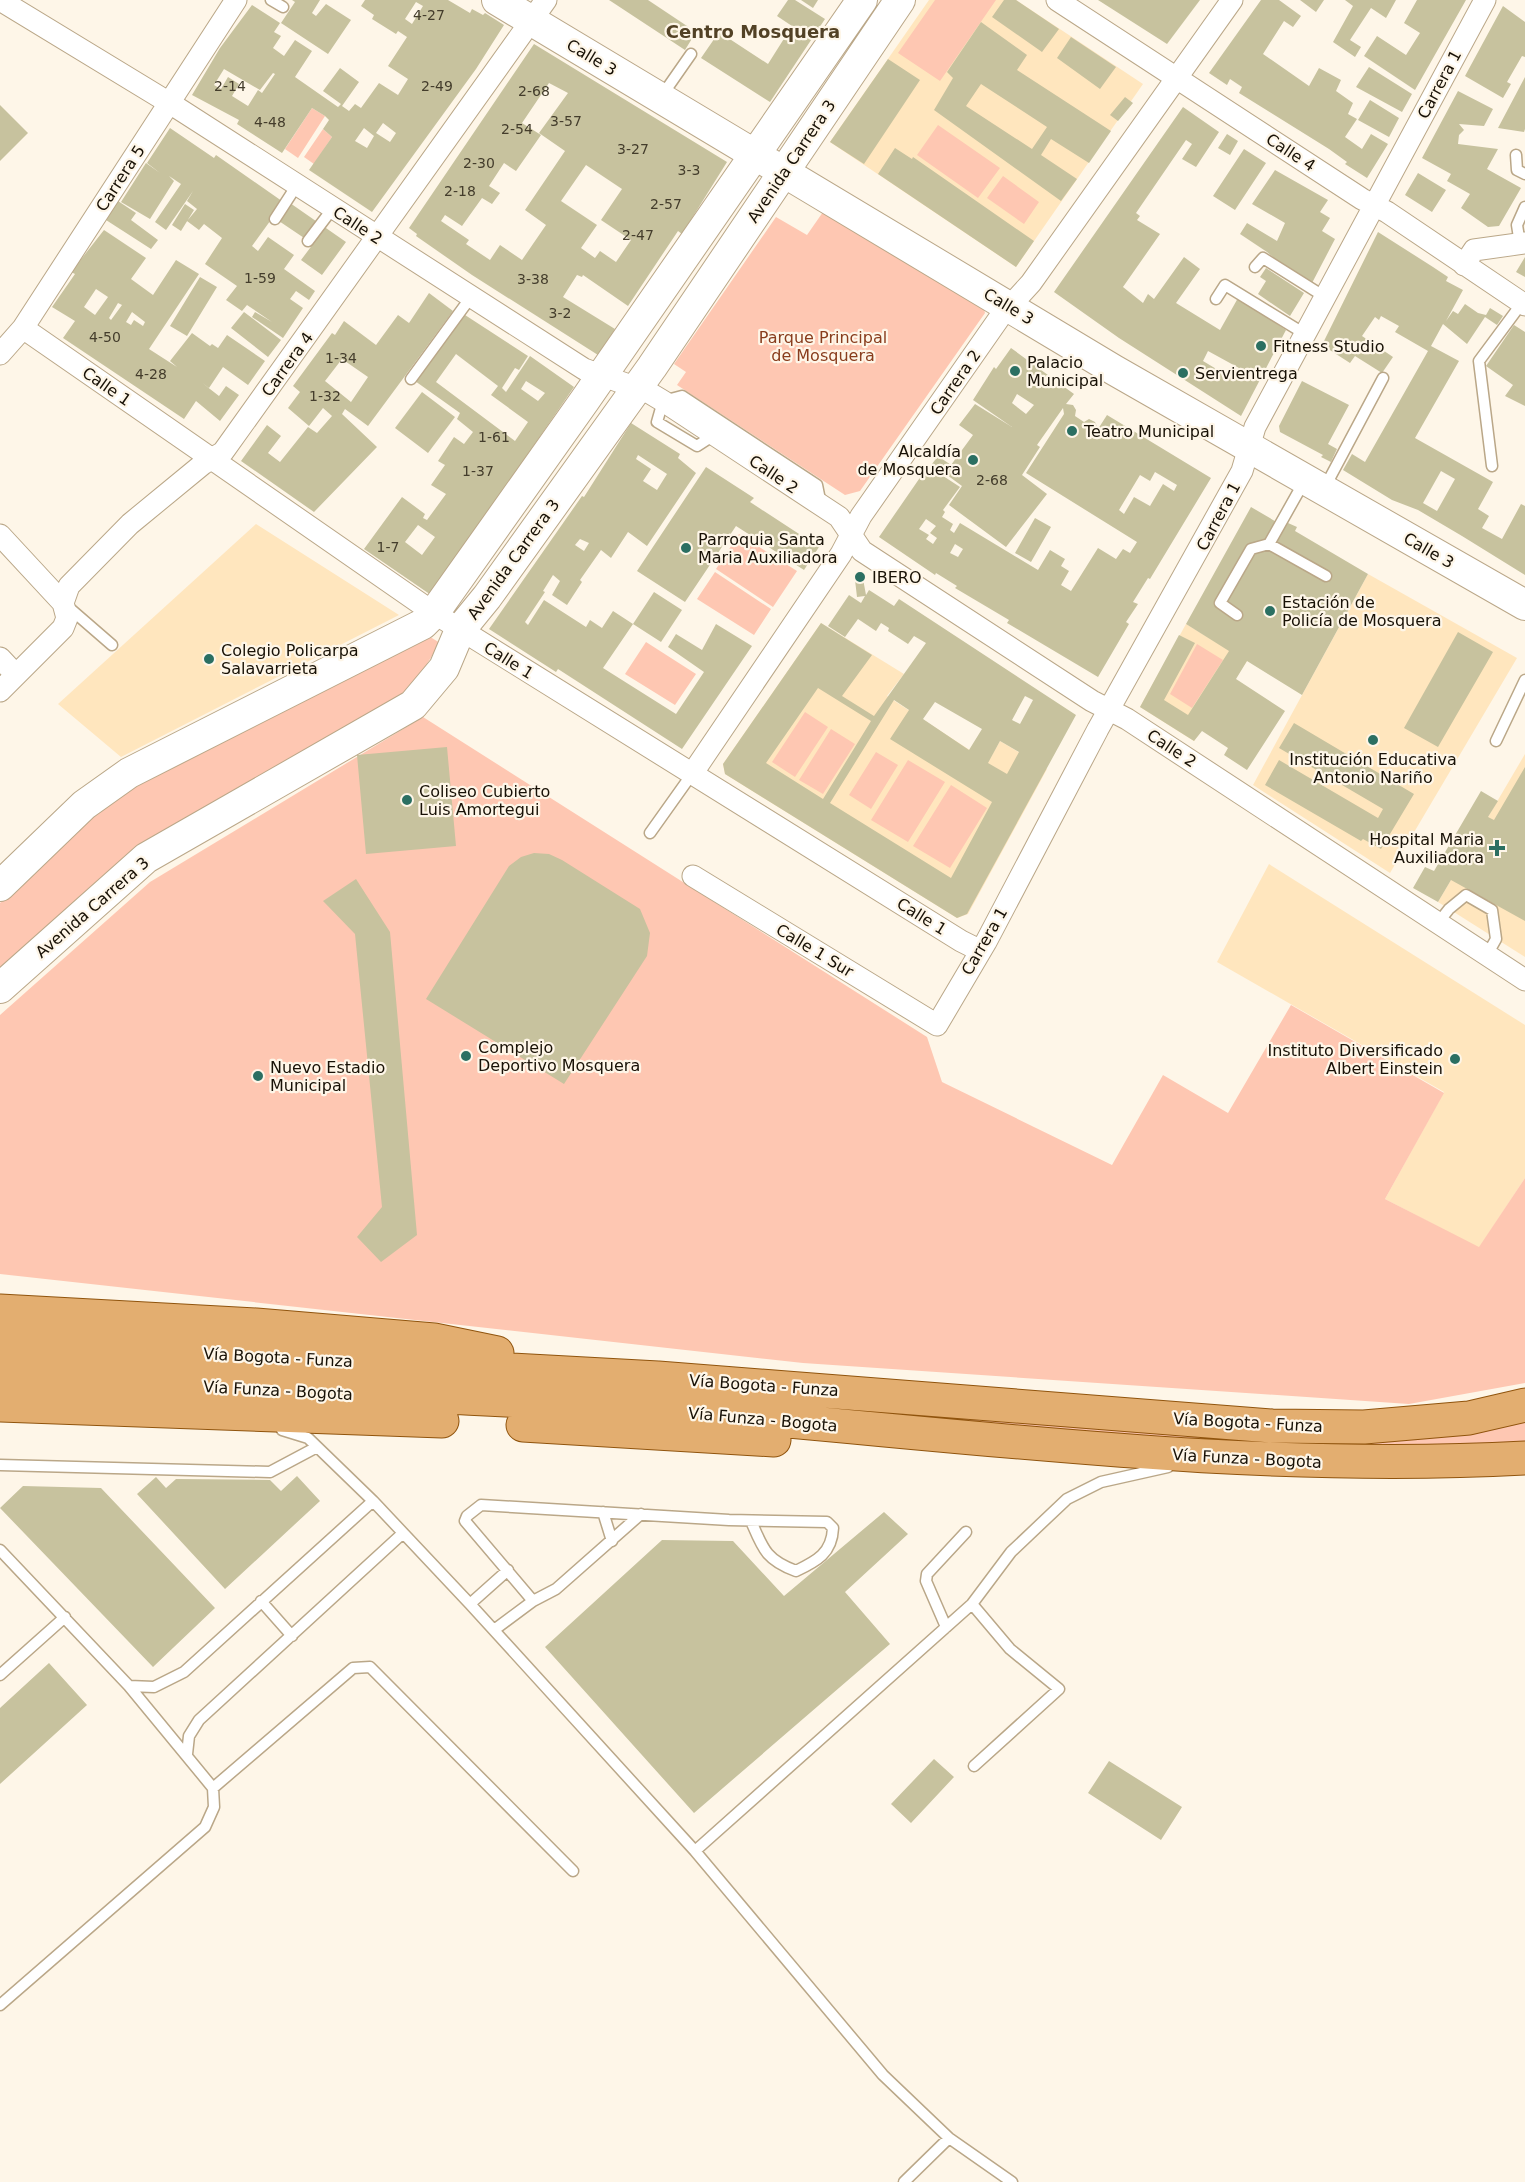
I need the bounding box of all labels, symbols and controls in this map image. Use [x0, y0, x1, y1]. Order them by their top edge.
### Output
house number: 4-27 [413, 7, 445, 23]
district label: Centro Mosquera [666, 21, 840, 42]
street label: Calle 3 [563, 35, 620, 80]
street label: Carrera 1 [1413, 47, 1465, 122]
house number: 2-14 [214, 78, 246, 94]
house number: 2-49 [421, 78, 453, 94]
house number: 2-68 [518, 83, 550, 99]
street label: Avenida Carrera 3 [743, 96, 840, 226]
house number: 3-57 [550, 113, 582, 129]
house number: 4-48 [254, 114, 286, 130]
house number: 2-54 [501, 121, 533, 137]
street label: Calle 4 [1262, 129, 1319, 175]
house number: 3-27 [617, 141, 649, 157]
street label: Carrera 5 [92, 142, 149, 215]
house number: 2-30 [463, 155, 495, 171]
house number: 3-3 [678, 162, 700, 178]
house number: 2-18 [444, 183, 476, 199]
house number: 2-57 [650, 196, 682, 212]
street label: Calle 2 [329, 202, 386, 248]
house number: 2-47 [622, 227, 654, 243]
house number: 1-59 [244, 270, 276, 286]
house number: 3-38 [517, 271, 549, 287]
street label: Calle 3 [980, 284, 1037, 329]
house number: 3-2 [549, 305, 571, 321]
street label: Carrera 4 [258, 328, 317, 400]
park label: Parque Principal de Mosquera [759, 328, 887, 365]
house number: 4-50 [89, 329, 121, 345]
place label: Fitness Studio [1273, 337, 1384, 356]
marker: Fitness Studio [1254, 339, 1268, 353]
street label: Carrera 2 [926, 346, 985, 418]
house number: 1-34 [325, 350, 357, 366]
place label: Palacio Municipal [1027, 353, 1103, 390]
street label: Calle 1 [79, 363, 135, 410]
marker: Palacio Municipal [1008, 364, 1022, 378]
place label: Servientrega [1195, 364, 1298, 383]
house number: 4-28 [135, 366, 167, 382]
marker: Servientrega [1176, 366, 1190, 380]
house number: 1-32 [309, 388, 341, 404]
place label: Teatro Municipal [1083, 422, 1214, 441]
marker: Teatro Municipal [1065, 424, 1079, 438]
house number: 1-61 [478, 429, 510, 445]
place label: Alcaldía de Mosquera [857, 442, 961, 479]
street label: Calle 2 [746, 451, 802, 498]
marker: Alcaldía de Mosquera [966, 453, 980, 467]
house number: 1-37 [462, 463, 494, 479]
house number: 2-68 [976, 472, 1008, 488]
street label: Carrera 1 [1192, 479, 1244, 554]
street label: Avenida Carrera 3 [463, 495, 563, 623]
street label: Calle 3 [1400, 528, 1457, 572]
place label: Parroquia Santa Maria Auxiliadora [698, 530, 838, 567]
house number: 1-7 [377, 539, 399, 555]
marker: Parroquia Santa Maria Auxiliadora [679, 541, 693, 555]
place label: IBERO [872, 568, 922, 587]
marker: IBERO [853, 570, 867, 584]
place label: Estación de Policía de Mosquera [1282, 593, 1441, 630]
marker: Estación de Policía de Mosquera [1263, 604, 1277, 618]
street label: Calle 1 [480, 638, 537, 683]
place label: Colegio Policarpa Salavarrieta [221, 641, 359, 678]
marker: Colegio Policarpa Salavarrieta [202, 652, 216, 666]
street label: Calle 2 [1143, 725, 1200, 771]
marker: Institución Educativa Antonio Nariño [1366, 733, 1380, 747]
place label: Institución Educativa Antonio Nariño [1289, 750, 1457, 787]
place label: Coliseo Cubierto Luis Amortegui [419, 782, 550, 819]
marker: Coliseo Cubierto Luis Amortegui [400, 793, 414, 807]
place label: Hospital Maria Auxiliadora [1369, 830, 1484, 867]
marker: Hospital Maria Auxiliadora [1488, 839, 1506, 857]
street label: Avenida Carrera 3 [32, 853, 153, 962]
street label: Calle 1 [893, 894, 950, 939]
street label: Carrera 1 [957, 904, 1011, 978]
street label: Calle 1 Sur [773, 920, 857, 981]
place label: Complejo Deportivo Mosquera [478, 1038, 640, 1075]
place label: Instituto Diversificado Albert Einstein [1267, 1041, 1443, 1078]
marker: Complejo Deportivo Mosquera [459, 1049, 473, 1063]
marker: Instituto Diversificado Albert Einstein [1448, 1052, 1462, 1066]
place label: Nuevo Estadio Municipal [270, 1058, 385, 1095]
marker: Nuevo Estadio Municipal [251, 1069, 265, 1083]
street label: Vía Bogota - Funza [203, 1344, 353, 1371]
street label: Vía Bogota - Funza [689, 1371, 839, 1400]
street label: Vía Funza - Bogota [203, 1377, 353, 1404]
street label: Vía Funza - Bogota [687, 1404, 838, 1435]
street label: Vía Bogota - Funza [1173, 1409, 1323, 1436]
street label: Vía Funza - Bogota [1172, 1445, 1322, 1472]

